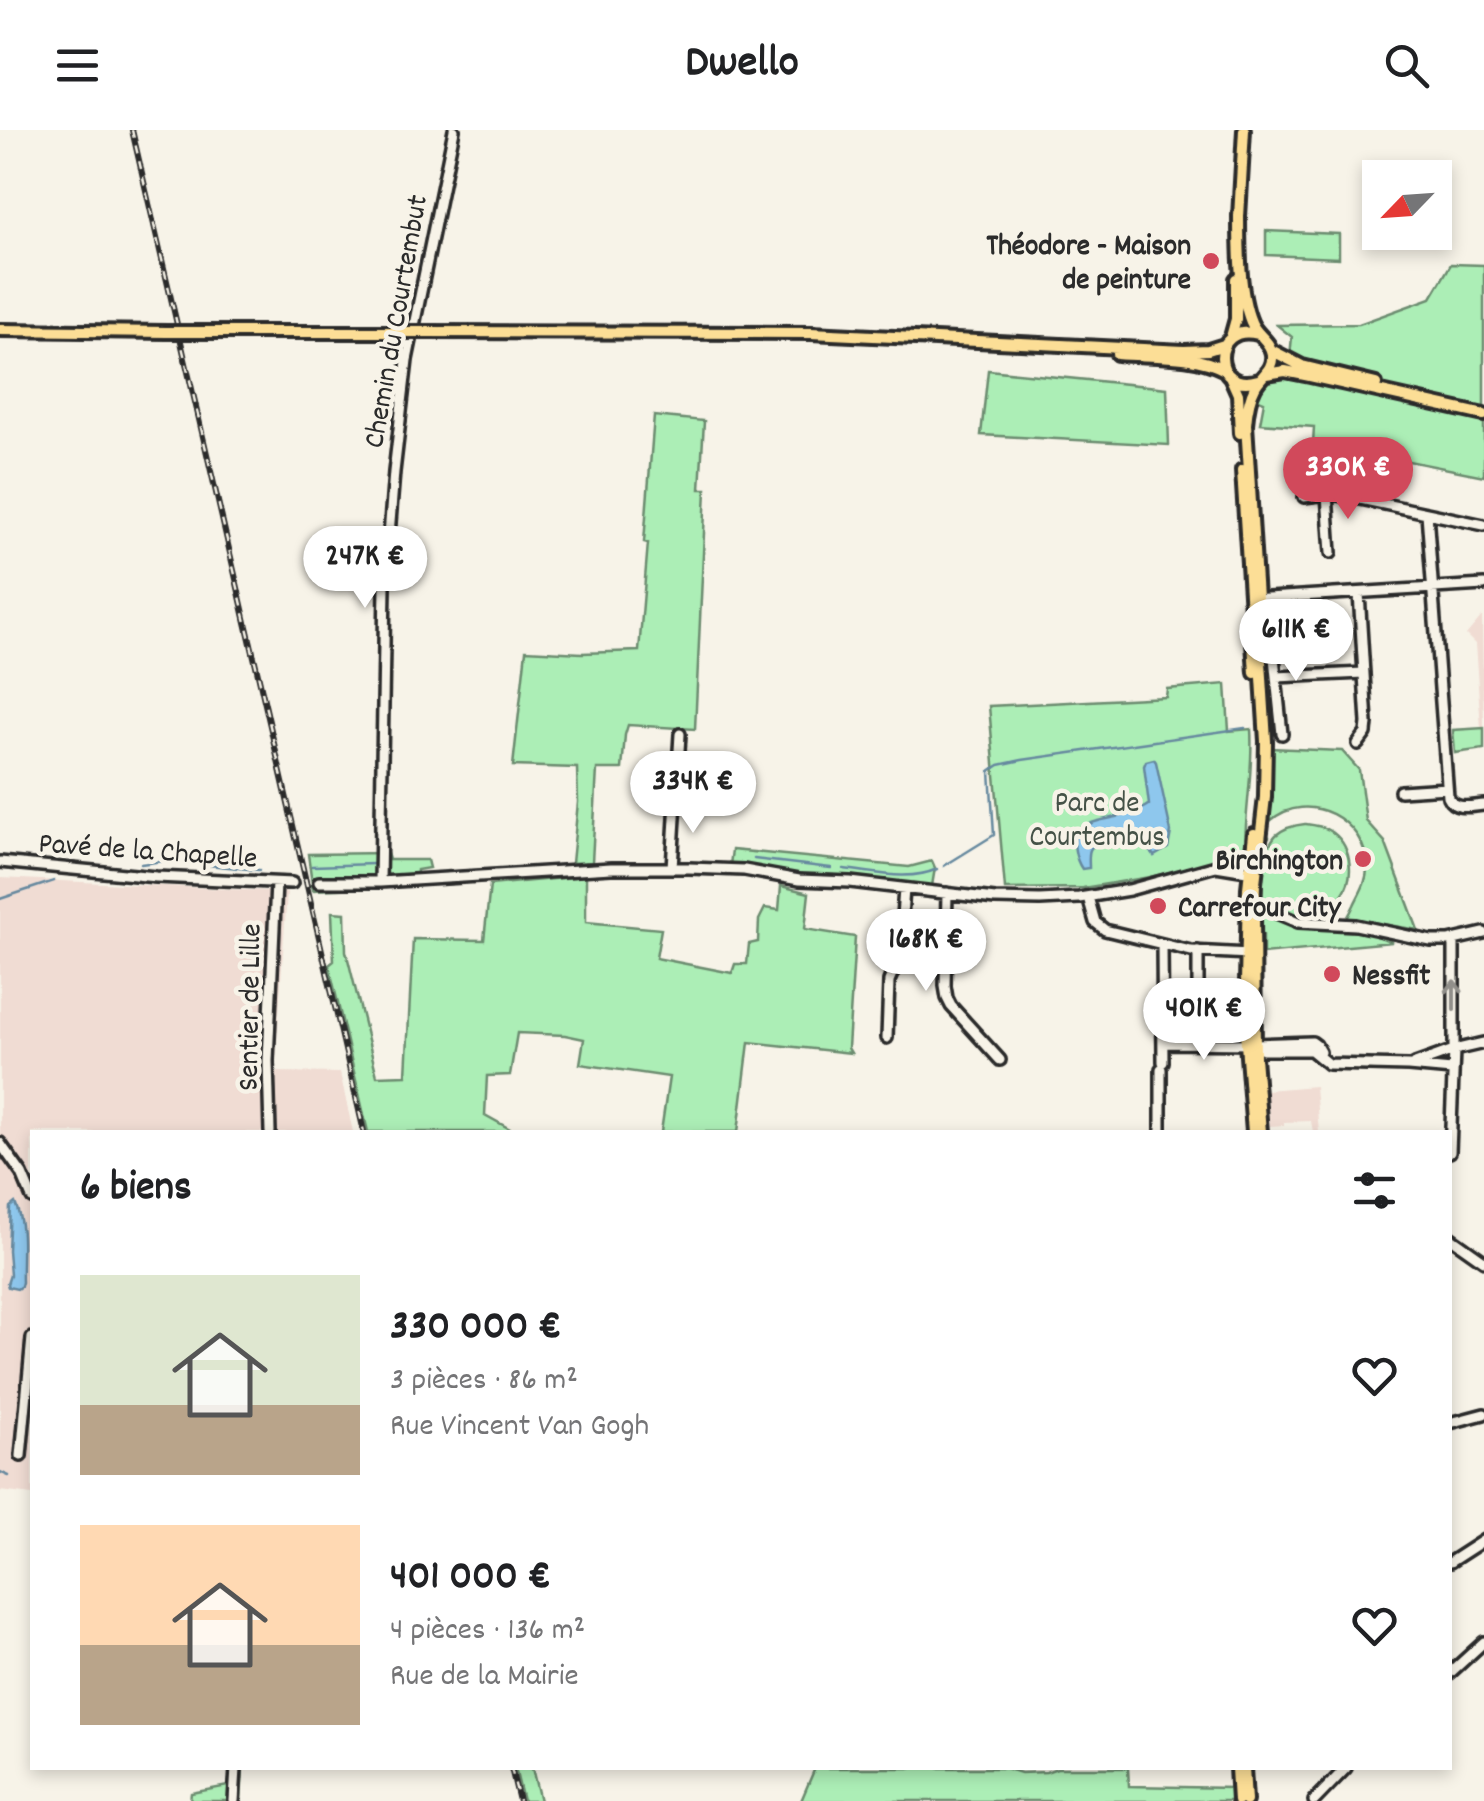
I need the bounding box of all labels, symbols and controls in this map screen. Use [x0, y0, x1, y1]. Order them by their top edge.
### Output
text: Dwello [685, 33, 799, 97]
icon: menu [50, 38, 105, 93]
icon: search [1379, 38, 1434, 93]
north arrow [1362, 160, 1452, 250]
map controls [1362, 160, 1452, 250]
street label: Chemin du Courtembut [355, 192, 442, 452]
place label: Théodore - Maison de peinture [986, 227, 1191, 304]
marker: Théodore - Maison de peinture [1200, 250, 1222, 272]
pin: 330K € [1267, 437, 1429, 522]
text: 330K € [1305, 446, 1391, 492]
pin: 247K € [284, 526, 446, 611]
text: 247K € [325, 535, 405, 581]
pin: 611K € [1215, 599, 1377, 684]
text: 611K € [1261, 608, 1331, 654]
pin: 334K € [612, 751, 774, 836]
text: 334K € [652, 760, 734, 806]
park label: Parc de Courtembus [1029, 784, 1165, 861]
street label: Pavé de la Chapelle [37, 824, 259, 883]
place label: Birchington [1216, 842, 1343, 885]
marker: Birchington [1352, 848, 1374, 870]
place label: Carrefour City [1178, 889, 1343, 932]
marker: Carrefour City [1147, 895, 1169, 917]
pin: 168K € [845, 909, 1007, 994]
text: 168K € [888, 918, 964, 964]
street label: Sentier de Lille [230, 923, 275, 1091]
place label: Nessfit [1352, 957, 1430, 1000]
marker: Nessfit [1321, 963, 1343, 985]
pin: 401K € [1123, 978, 1285, 1063]
one-way arrow [1444, 979, 1464, 1012]
text: 401K € [1165, 987, 1243, 1033]
text: 6 biens [80, 1160, 192, 1220]
icon: filters [1347, 1163, 1402, 1218]
text: 330 000 € [390, 1299, 562, 1359]
icon: home [160, 1315, 280, 1435]
icon: heart [1347, 1348, 1402, 1403]
text: 3 pièces · 86 m² [390, 1359, 578, 1405]
text: Rue Vincent Van Gogh [390, 1405, 649, 1451]
text: 401 000 € [390, 1549, 551, 1609]
icon: home [160, 1565, 280, 1685]
icon: heart [1347, 1598, 1402, 1653]
text: 4 pièces · 136 m² [390, 1609, 585, 1655]
text: Rue de la Mairie [390, 1655, 579, 1701]

